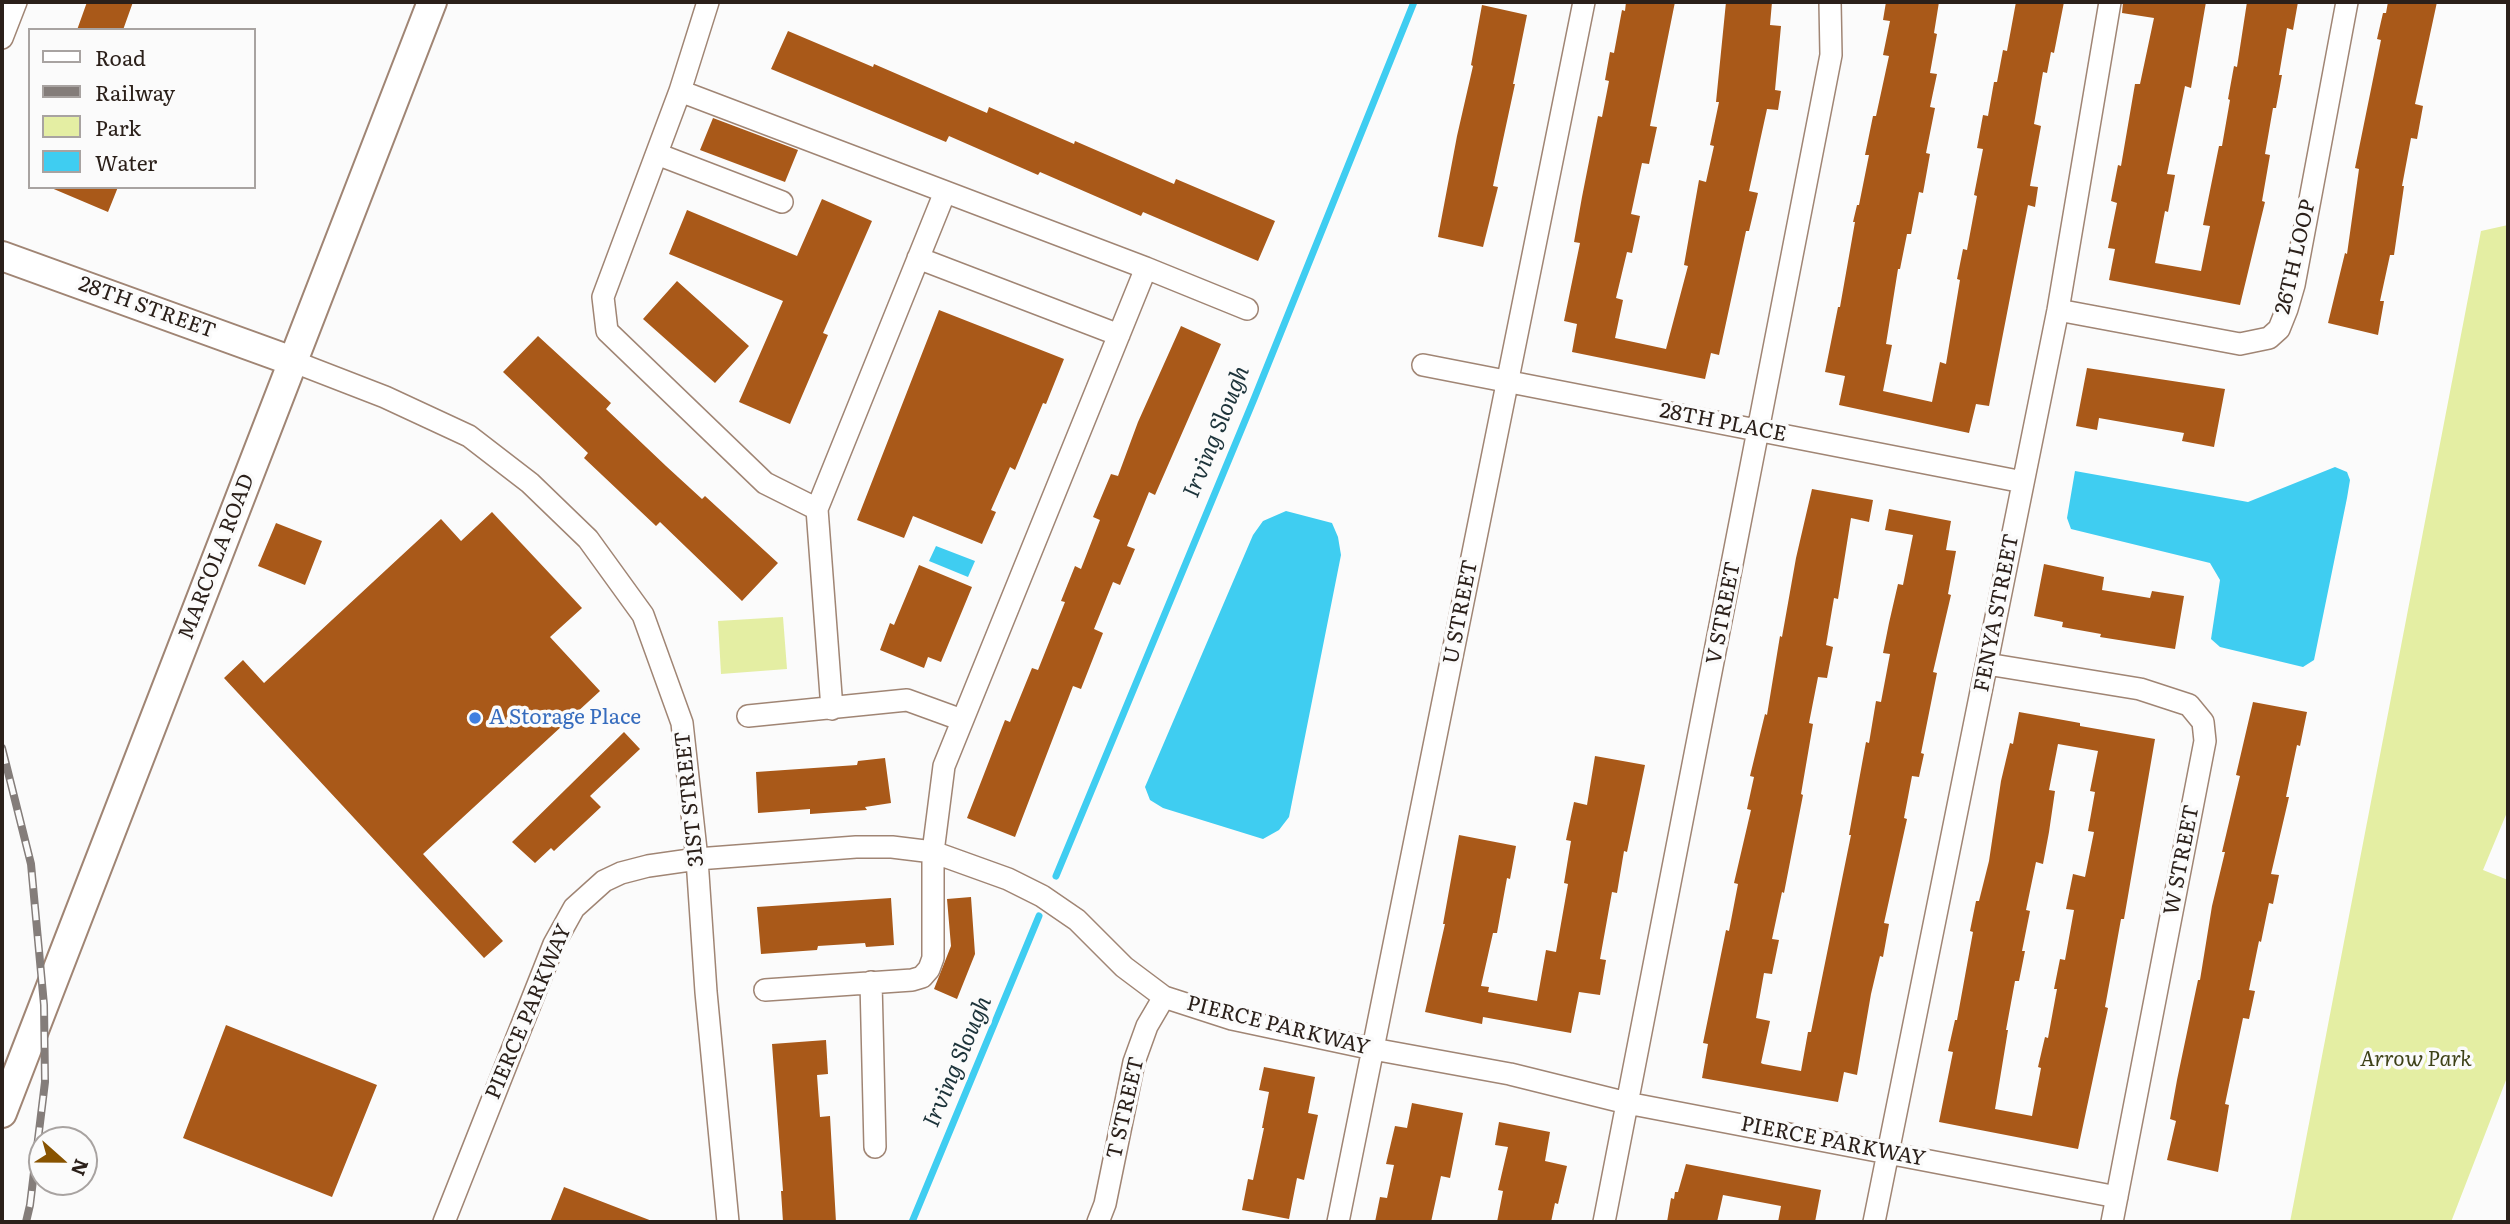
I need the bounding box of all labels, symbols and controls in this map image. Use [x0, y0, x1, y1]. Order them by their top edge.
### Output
legend [28, 28, 256, 189]
text: Road [95, 41, 146, 72]
text: Railway [95, 76, 175, 107]
text: Park [95, 111, 141, 142]
text: Water [95, 146, 157, 177]
street label: 26TH LOOP [2271, 197, 2321, 317]
street label: 28TH STREET [75, 272, 219, 344]
water label: Irving Slough [1178, 362, 1256, 502]
street label: 28TH PLACE [1657, 398, 1789, 448]
street label: MARCOLA ROAD [174, 471, 260, 643]
street label: FENYA STREET [1969, 532, 2025, 694]
street label: U STREET [1439, 558, 1483, 666]
street label: V STREET [1702, 559, 1746, 667]
place label: A Storage Place [489, 705, 641, 731]
marker: A Storage Place [467, 710, 483, 726]
street label: 31ST STREET [670, 730, 710, 868]
street label: W STREET [2159, 803, 2205, 917]
street label: PIERCE PARKWAY [481, 921, 577, 1103]
street label: PIERCE PARKWAY [1184, 991, 1372, 1061]
water label: Irving Slough [918, 992, 998, 1132]
park label: Arrow Park [2360, 1047, 2472, 1073]
street label: T STREET [1102, 1054, 1150, 1162]
street label: PIERCE PARKWAY [1738, 1112, 1928, 1172]
north arrow [28, 1126, 98, 1196]
text: N [65, 1155, 97, 1180]

